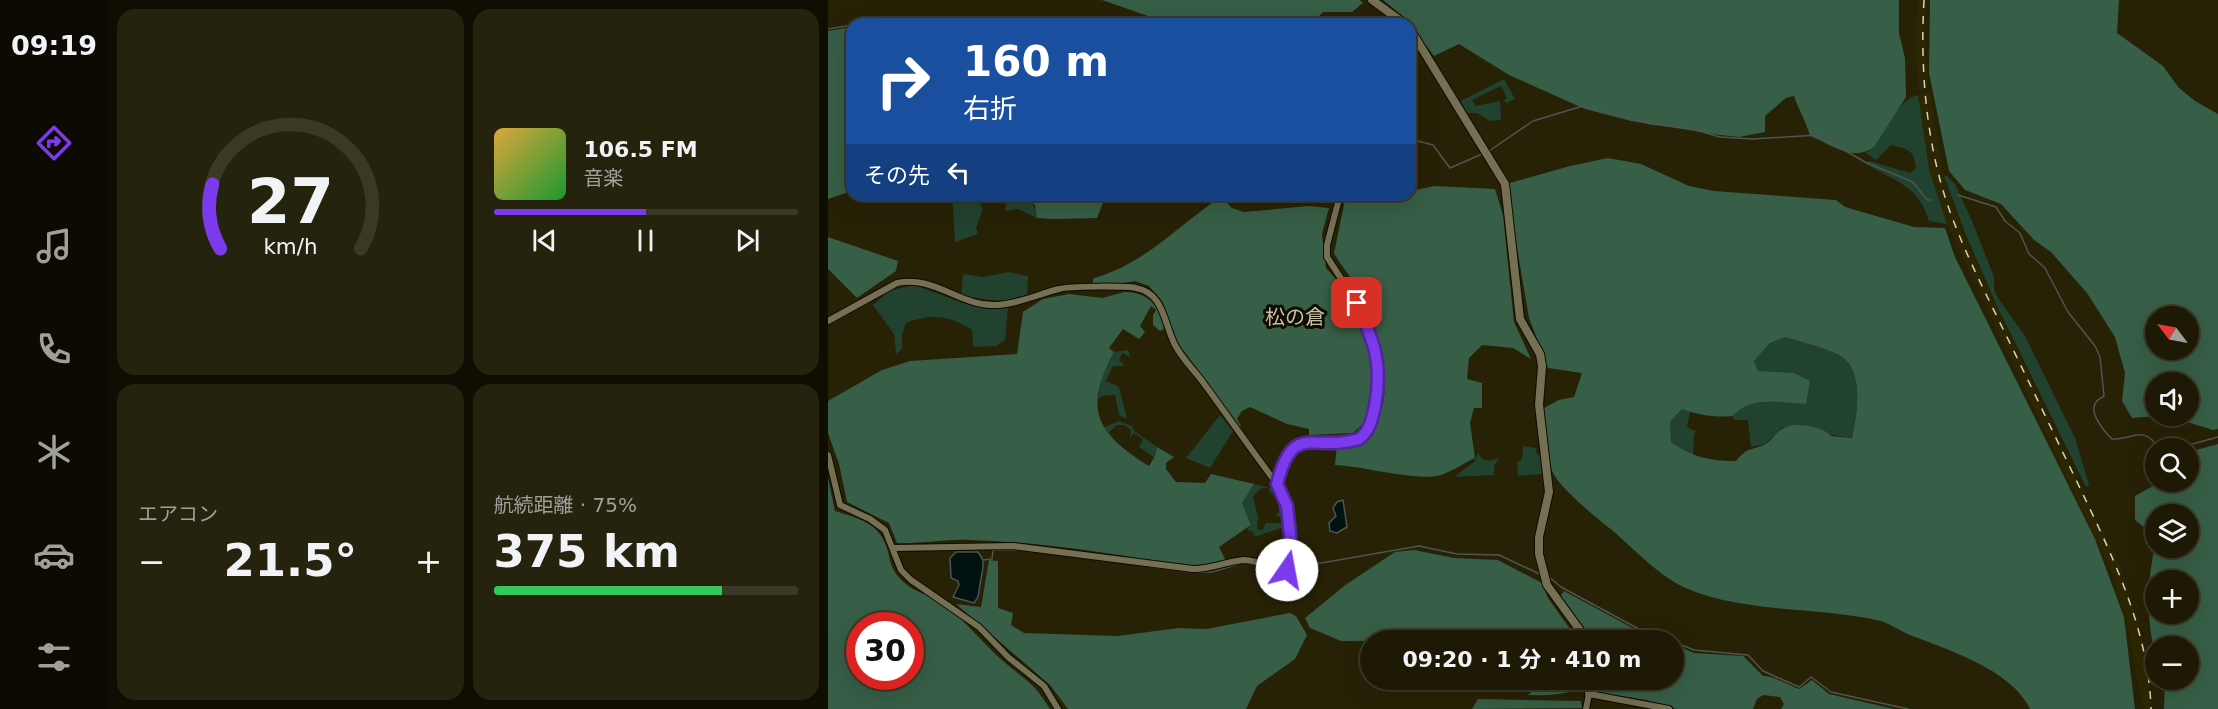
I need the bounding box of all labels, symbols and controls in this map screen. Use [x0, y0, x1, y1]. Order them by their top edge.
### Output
text: 09:19 [11, 30, 97, 61]
text: 160 m [963, 37, 1109, 86]
icon: right [864, 42, 942, 120]
text: 右折 [963, 93, 1017, 124]
icon: directions [33, 122, 75, 164]
text: 106.5 FM [584, 137, 698, 162]
icon: left [942, 156, 975, 189]
text: その先 [864, 163, 930, 188]
text: 27 [247, 165, 334, 238]
text: 音楽 [584, 166, 624, 190]
icon: previous [528, 224, 561, 257]
icon: pause [629, 224, 662, 257]
icon: next [731, 224, 764, 257]
icon: music [33, 225, 75, 267]
text: km/h [263, 235, 317, 260]
pin [1331, 277, 1382, 328]
icon: arrive [1340, 286, 1373, 319]
district label: 松の倉 [1265, 305, 1325, 329]
north arrow [2145, 306, 2199, 360]
map controls [2145, 306, 2199, 690]
icon: phone [33, 328, 75, 370]
button: sound [2145, 372, 2199, 426]
icon: climate [33, 431, 75, 473]
button: search [2145, 438, 2199, 492]
text: 航続距離 · 75% [494, 493, 637, 517]
text: エアコン [138, 502, 218, 526]
button: layers [2145, 504, 2199, 558]
text: 375 km [494, 525, 680, 578]
icon: car [33, 534, 75, 576]
text: 21.5° [223, 534, 357, 587]
position arrow [1255, 538, 1319, 602]
text: − [138, 542, 166, 581]
text: + [415, 542, 443, 581]
button: + [2145, 570, 2199, 624]
speed limit sign: 30 [846, 612, 924, 690]
icon: filters [33, 636, 75, 678]
button: − [2145, 636, 2199, 690]
text: 09:20 · 1 分 · 410 m [1403, 647, 1641, 672]

